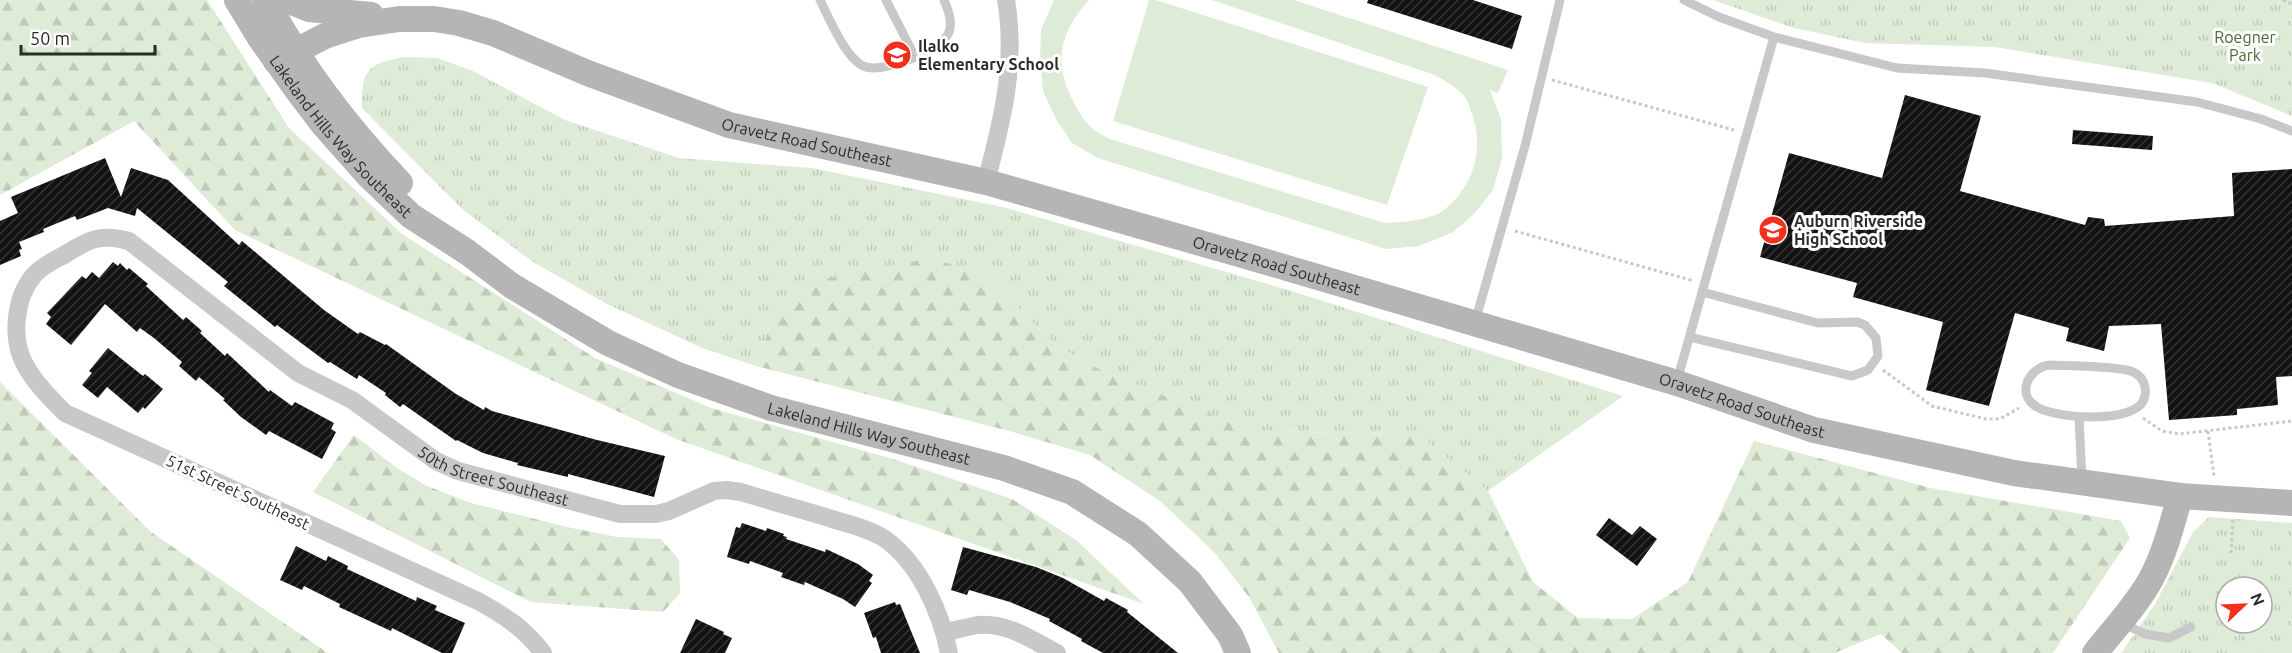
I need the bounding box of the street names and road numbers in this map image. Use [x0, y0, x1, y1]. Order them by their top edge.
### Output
street label: Lakeland Hills Way Southeast [266, 52, 416, 221]
street label: Oravetz Road Southeast [719, 114, 894, 170]
street label: Oravetz Road Southeast [1191, 232, 1363, 298]
street label: Oravetz Road Southeast [1657, 369, 1827, 441]
street label: Lakeland Hills Way Southeast [766, 399, 973, 468]
street label: 50th Street Southeast [415, 442, 571, 509]
street label: 51st Street Southeast [164, 451, 313, 533]

